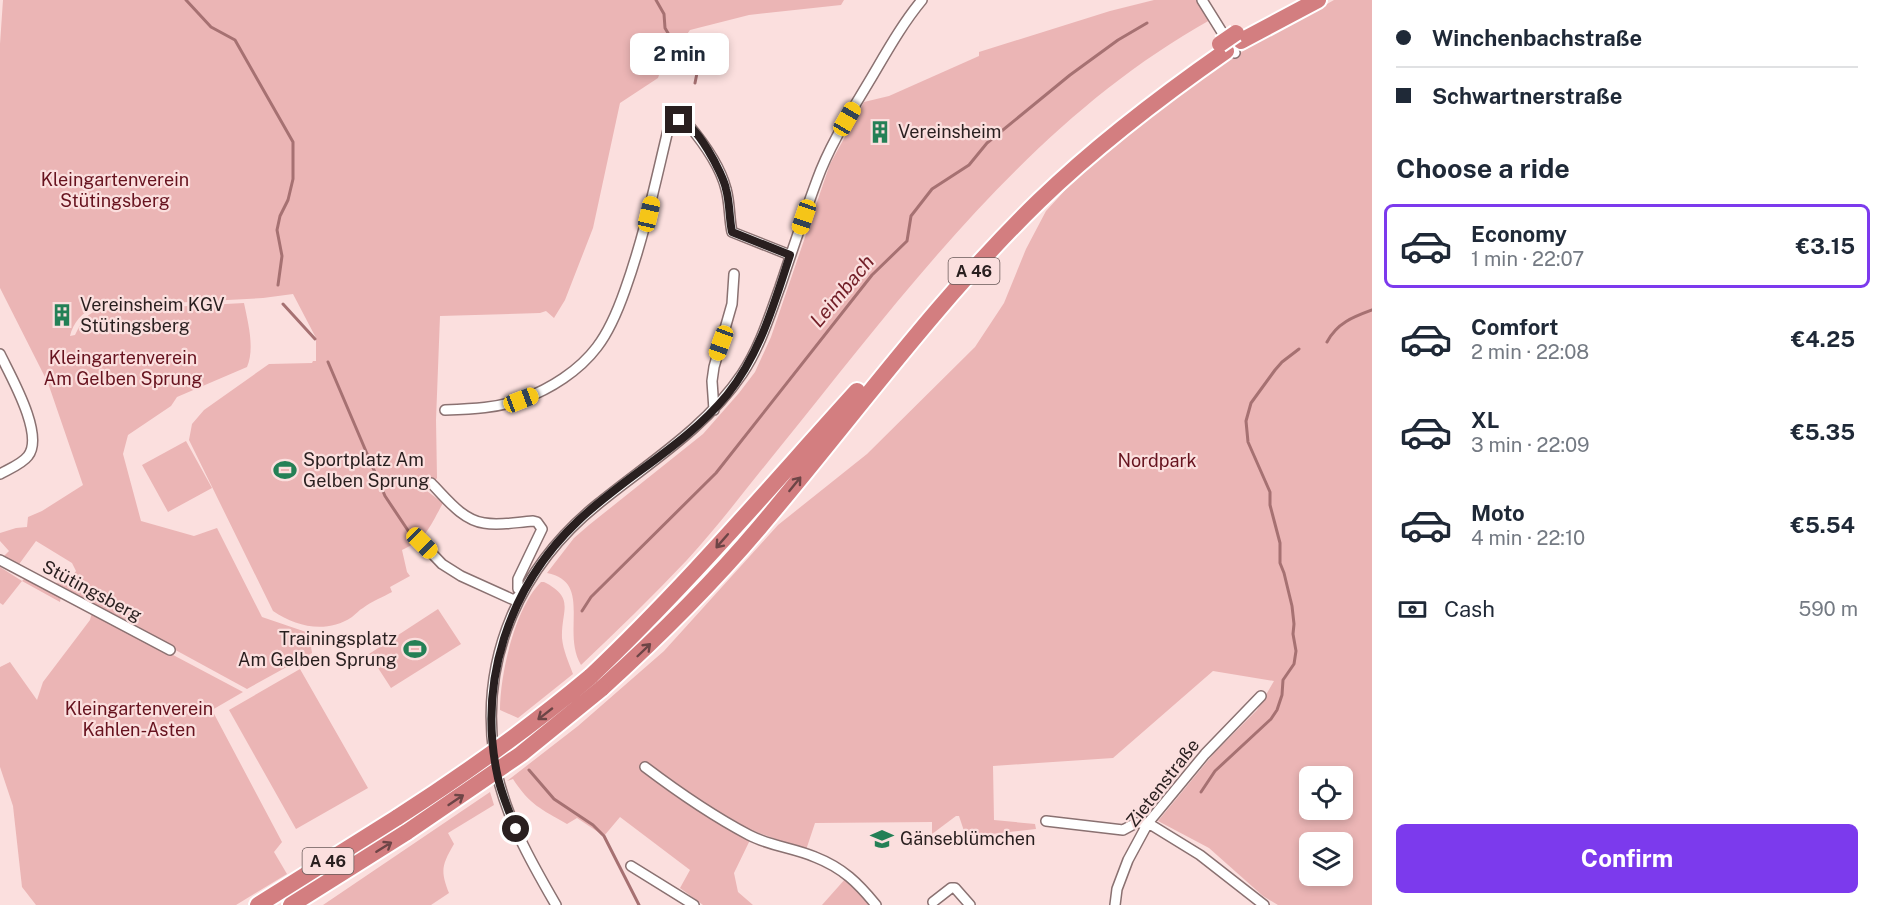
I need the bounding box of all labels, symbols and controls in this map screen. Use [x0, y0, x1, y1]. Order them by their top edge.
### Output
text: Winchenbachstraße [1432, 25, 1642, 51]
callout: 2 min [630, 33, 728, 75]
text: 2 min [653, 42, 706, 66]
text: Schwartnerstraße [1432, 83, 1622, 109]
car [830, 99, 864, 139]
route end [665, 106, 692, 133]
building icon: Vereinsheim [867, 119, 893, 145]
place label: Vereinsheim [898, 121, 1001, 142]
text: Choose a ride [1396, 152, 1570, 184]
park label: Kleingartenverein Stütingsberg [41, 169, 189, 211]
car [636, 194, 662, 234]
car [790, 197, 818, 237]
icon: car [1399, 219, 1453, 273]
text: Economy [1471, 221, 1567, 247]
text: €3.15 [1796, 233, 1855, 259]
text: 1 min · 22:07 [1471, 247, 1584, 271]
water label: Leimbach [805, 250, 879, 332]
road number: A 46 [948, 258, 1000, 284]
place label: Vereinsheim KGV Stütingsberg [80, 294, 225, 336]
building icon: Vereinsheim KGV Stütingsberg [49, 302, 75, 328]
icon: car [1399, 312, 1453, 366]
text: Comfort [1471, 314, 1558, 340]
car [706, 323, 736, 363]
text: €4.25 [1791, 326, 1855, 352]
text: 2 min · 22:08 [1471, 340, 1589, 364]
park label: Kleingartenverein Am Gelben Sprung [43, 347, 203, 389]
car [501, 385, 541, 415]
icon: car [1399, 405, 1453, 459]
text: XL [1471, 407, 1499, 433]
text: €5.35 [1790, 419, 1855, 445]
text: 3 min · 22:09 [1471, 433, 1590, 457]
place label: Sportplatz Am Gelben Sprung [303, 449, 429, 491]
park label: Nordpark [1117, 450, 1197, 471]
sports icon: Sportplatz Am Gelben Sprung [272, 457, 298, 483]
one-way arrow [788, 477, 802, 492]
icon: car [1399, 498, 1453, 552]
text: Moto [1471, 500, 1525, 526]
text: €5.54 [1791, 512, 1855, 538]
car [403, 524, 441, 562]
text: 4 min · 22:10 [1471, 526, 1585, 550]
one-way arrow [715, 533, 729, 548]
street label: Stütingsberg [39, 555, 146, 626]
icon: cash [1396, 593, 1429, 626]
text: Cash [1444, 596, 1495, 622]
text: 590 m [1798, 597, 1858, 621]
place label: Trainingsplatz Am Gelben Sprung [238, 628, 397, 670]
sports icon: Trainingsplatz Am Gelben Sprung [402, 636, 428, 662]
one-way arrow [636, 642, 651, 657]
park label: Kleingartenverein Kahlen-Asten [65, 698, 213, 740]
one-way arrow [537, 707, 553, 720]
street label: Zietenstraße [1122, 734, 1204, 831]
map controls [1299, 766, 1353, 886]
button: locate [1299, 766, 1353, 820]
one-way arrow [448, 794, 464, 806]
route start [502, 815, 529, 842]
button: Confirm [1396, 824, 1858, 893]
school or university icon: Gänseblümchen [869, 826, 895, 852]
place label: Gänseblümchen [900, 828, 1035, 849]
button: layers [1299, 832, 1353, 886]
one-way arrow [375, 840, 392, 852]
road number: A 46 [302, 848, 354, 874]

